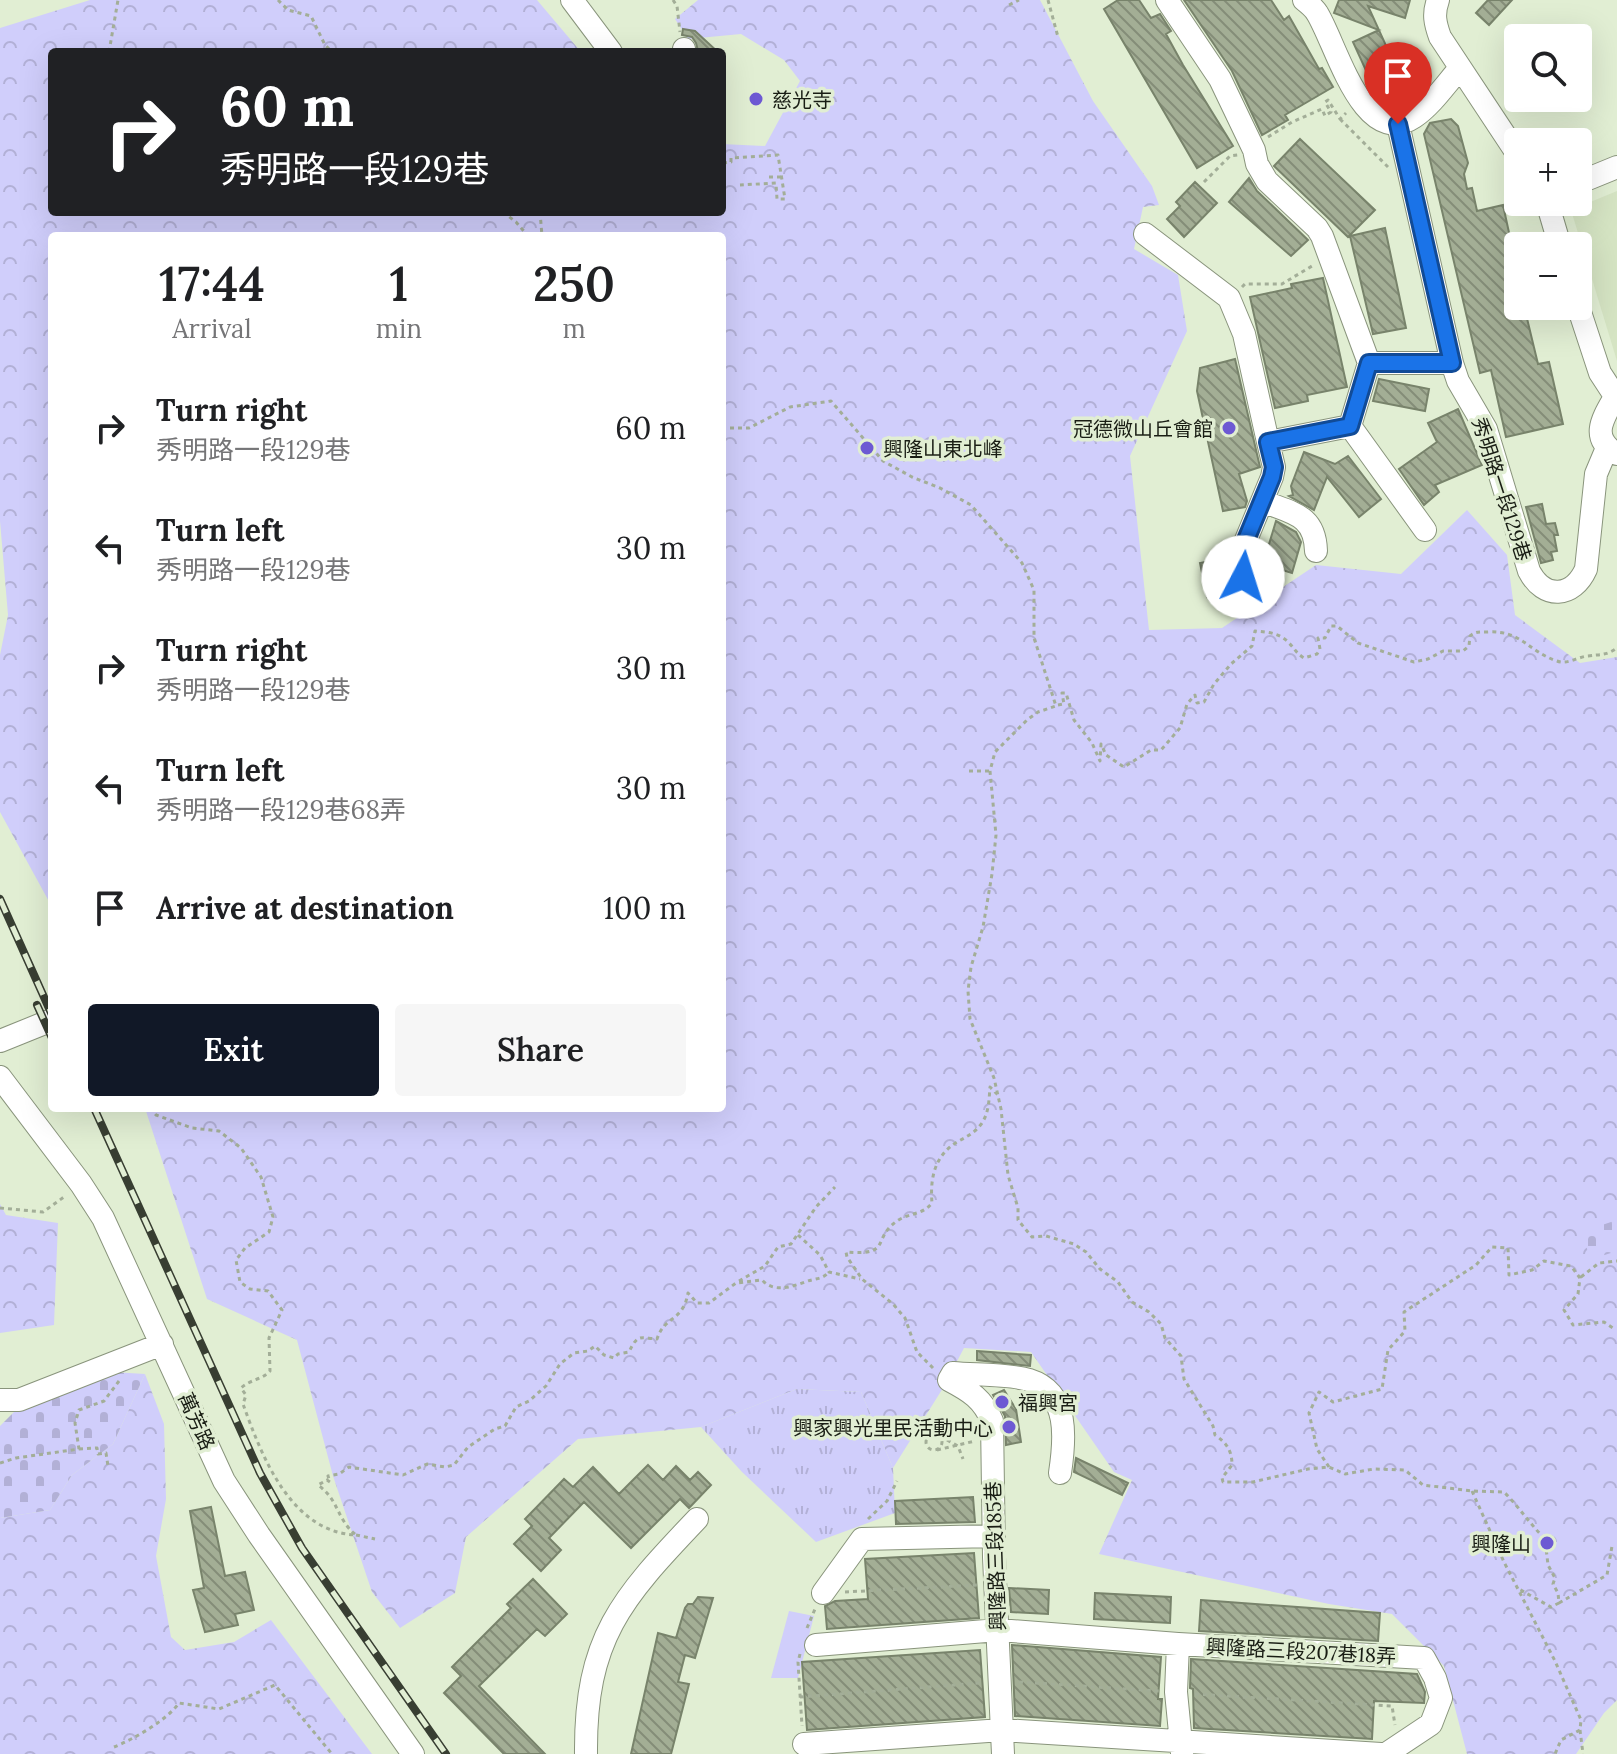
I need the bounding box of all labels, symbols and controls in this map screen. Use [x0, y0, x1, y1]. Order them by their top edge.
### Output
map controls [1504, 24, 1592, 320]
button: search [1504, 24, 1592, 112]
pin [1364, 42, 1432, 124]
icon: arrive [1376, 54, 1420, 98]
text: 60 m [220, 70, 354, 141]
icon: right [88, 80, 192, 184]
place label: 慈光寺 [772, 87, 832, 112]
marker: 慈光寺 [747, 90, 765, 108]
button: + [1504, 128, 1592, 216]
text: 秀明路一段129巷 [220, 146, 489, 192]
button: − [1504, 232, 1592, 320]
text: 17:44 [159, 253, 265, 314]
text: 1 [390, 253, 408, 314]
text: 250 [533, 253, 615, 314]
text: Arrival [172, 312, 252, 345]
text: min [376, 312, 422, 345]
text: m [562, 312, 586, 345]
text: Turn right [156, 391, 307, 429]
icon: right [88, 406, 132, 450]
text: 60 m [615, 409, 686, 447]
street label: 秀明路一段129巷 [1467, 414, 1537, 564]
place label: 冠德微山丘會館 [1073, 416, 1213, 441]
marker: 冠德微山丘會館 [1220, 419, 1238, 437]
text: 秀明路一段129巷 [156, 433, 350, 466]
place label: 興隆山東北峰 [883, 436, 1003, 461]
marker: 興隆山東北峰 [858, 439, 876, 457]
text: Turn left [156, 511, 284, 549]
icon: left [88, 526, 132, 570]
text: 30 m [616, 529, 686, 567]
position arrow [1201, 535, 1285, 619]
text: 秀明路一段129巷 [156, 553, 350, 586]
text: Turn right [156, 631, 307, 669]
icon: right [88, 646, 132, 690]
text: 30 m [616, 649, 686, 687]
text: 秀明路一段129巷 [156, 673, 350, 706]
text: Turn left [156, 751, 284, 789]
icon: left [88, 766, 132, 810]
text: 30 m [616, 769, 686, 807]
text: 秀明路一段129巷68弄 [156, 793, 406, 826]
icon: arrive [88, 886, 132, 930]
text: Arrive at destination [156, 889, 454, 927]
text: 100 m [603, 889, 686, 927]
button: Exit [88, 1004, 379, 1096]
button: Share [395, 1004, 686, 1096]
street label: 萬芳路 [173, 1389, 221, 1453]
place label: 福興宮 [1018, 1390, 1078, 1415]
marker: 福興宮 [993, 1393, 1011, 1411]
place label: 興家興光里民活動中心 [793, 1415, 993, 1440]
marker: 興家興光里民活動中心 [1000, 1418, 1018, 1436]
street label: 興隆路三段185巷 [980, 1481, 1010, 1631]
place label: 興隆山 [1471, 1531, 1531, 1556]
marker: 興隆山 [1538, 1534, 1556, 1552]
street label: 興隆路三段207巷18弄 [1205, 1634, 1397, 1668]

